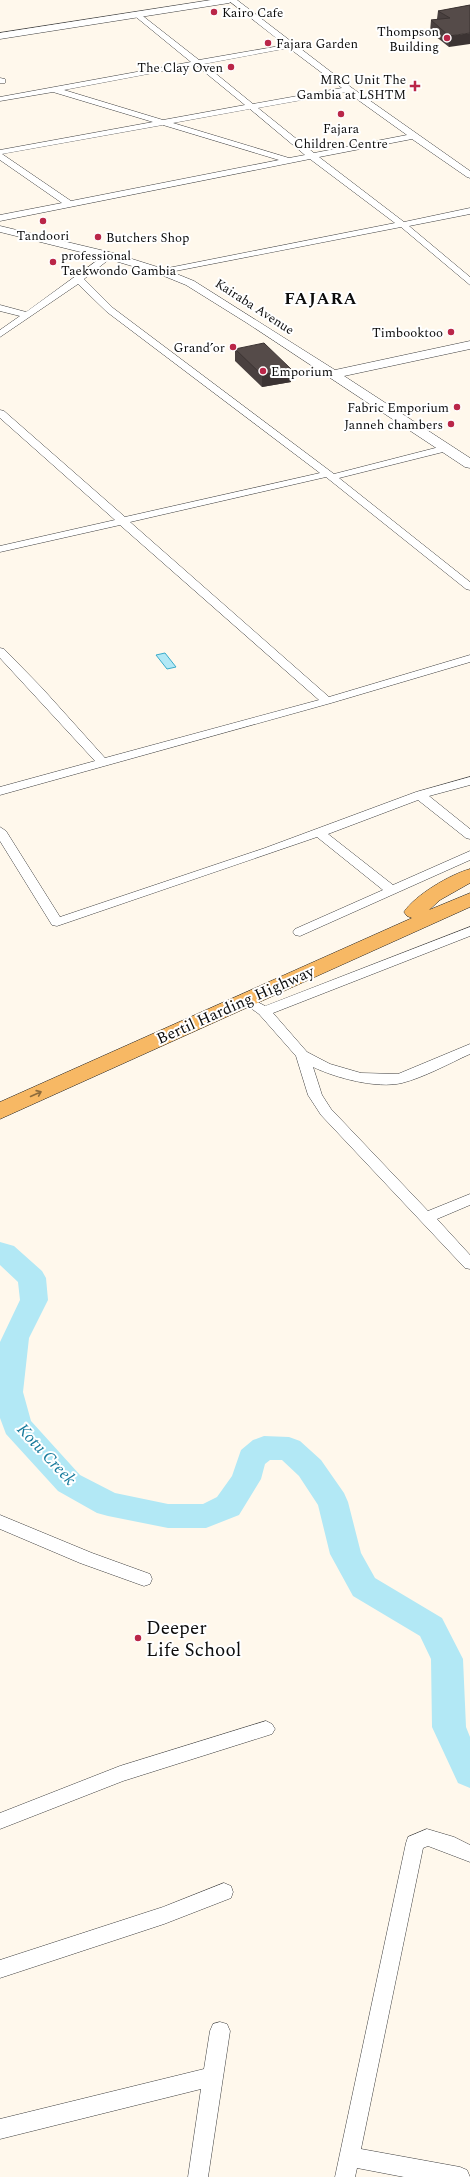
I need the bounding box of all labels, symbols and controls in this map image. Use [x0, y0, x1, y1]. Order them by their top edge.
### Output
place label: Kairo Cafe [222, 3, 283, 23]
marker: Kairo Cafe [209, 7, 219, 17]
place label: Thompson Building [377, 22, 439, 57]
marker: Thompson Building [442, 33, 452, 43]
place label: Fajara Garden [276, 34, 358, 54]
marker: Fajara Garden [263, 38, 273, 48]
place label: The Clay Oven [137, 58, 223, 78]
marker: The Clay Oven [226, 62, 236, 72]
place label: MRC Unit The Gambia at LSHTM [297, 70, 406, 105]
marker: MRC Unit The Gambia at LSHTM [409, 80, 421, 92]
marker: Fajara Children Centre [336, 109, 346, 119]
place label: Fajara Children Centre [294, 119, 388, 154]
marker: Tandoori [38, 216, 48, 226]
place label: Tandoori [17, 226, 69, 246]
place label: Butchers Shop [106, 228, 189, 248]
marker: Butchers Shop [93, 232, 103, 242]
place label: professional Taekwondo Gambia [61, 246, 177, 281]
marker: professional Taekwondo Gambia [48, 257, 58, 267]
street label: Kairaba Avenue [211, 274, 298, 340]
district label: FAJARA [284, 286, 358, 312]
place label: Timbooktoo [372, 323, 443, 343]
marker: Timbooktoo [446, 327, 456, 337]
place label: Grand’or [174, 338, 225, 358]
marker: Grand’or [228, 342, 238, 352]
place label: Emporium [271, 362, 333, 382]
marker: Emporium [258, 366, 268, 376]
place label: Fabric Emporium [347, 398, 449, 418]
marker: Fabric Emporium [452, 402, 462, 412]
place label: Janneh chambers [344, 415, 443, 435]
marker: Janneh chambers [446, 419, 456, 429]
street label: Bertil Harding Highway [153, 959, 319, 1051]
one-way arrow [29, 1090, 41, 1098]
water label: Kotu Creek [10, 1418, 82, 1492]
place label: Deeper Life School [146, 1614, 241, 1665]
marker: Deeper Life School [133, 1633, 143, 1643]

